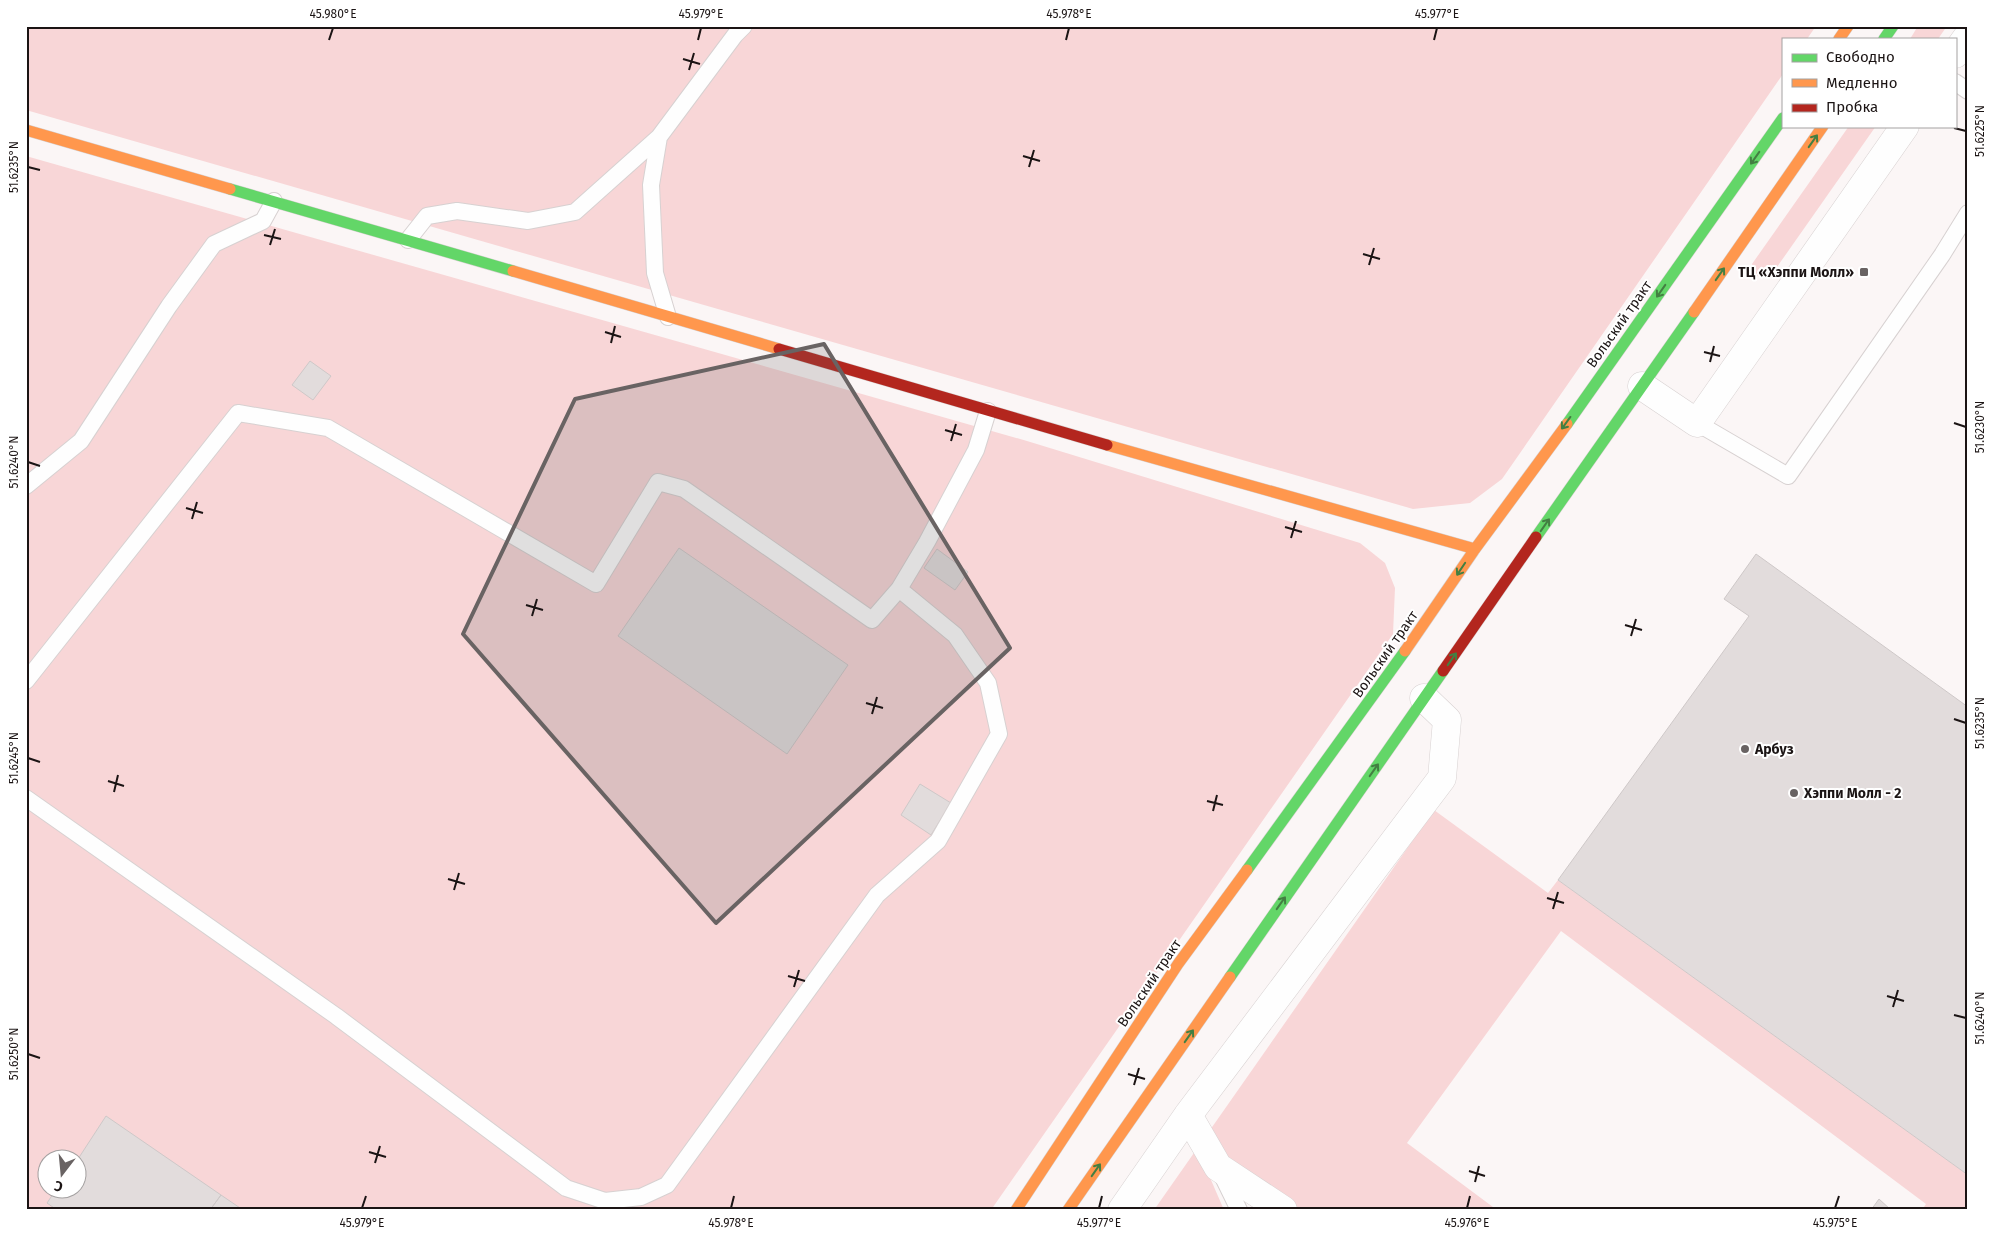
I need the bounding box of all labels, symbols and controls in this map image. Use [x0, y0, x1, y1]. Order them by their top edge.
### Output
text: 45.980°E [309, 7, 357, 21]
text: 45.979°E [678, 7, 724, 21]
text: 45.978°E [1046, 7, 1092, 21]
text: 45.977°E [1415, 7, 1459, 21]
legend [1782, 38, 1956, 128]
text: Свободно [1826, 48, 1895, 66]
text: Медленно [1826, 74, 1898, 92]
text: Пробка [1826, 98, 1878, 116]
text: 51.6225°N [1973, 105, 1987, 157]
one-way arrow [1808, 134, 1818, 148]
text: 51.6235°N [7, 141, 21, 193]
one-way arrow [1750, 151, 1760, 165]
place label: ТЦ «Хэппи Молл» [1738, 264, 1854, 281]
marker: ТЦ «Хэппи Молл» [1858, 266, 1870, 278]
one-way arrow [1715, 267, 1725, 281]
street label: Вольский тракт [1583, 277, 1656, 371]
one-way arrow [1656, 284, 1666, 298]
text: 51.6230°N [1973, 401, 1987, 453]
one-way arrow [1561, 416, 1572, 429]
text: 51.6240°N [7, 436, 21, 488]
one-way arrow [1540, 519, 1550, 533]
one-way arrow [1456, 562, 1466, 576]
street label: Вольский тракт [1349, 607, 1422, 701]
one-way arrow [1447, 652, 1457, 666]
text: 51.6235°N [1973, 697, 1987, 749]
text: 51.6245°N [7, 732, 21, 784]
place label: Арбуз [1754, 741, 1794, 758]
marker: Арбуз [1739, 743, 1751, 755]
one-way arrow [1369, 763, 1379, 777]
place label: Хэппи Молл - 2 [1803, 785, 1901, 802]
marker: Хэппи Молл - 2 [1788, 787, 1800, 799]
one-way arrow [1276, 896, 1286, 910]
street label: Вольский тракт [1114, 936, 1185, 1030]
text: 51.6240°N [1973, 992, 1987, 1044]
text: 51.6250°N [7, 1028, 21, 1080]
one-way arrow [1184, 1030, 1194, 1044]
north arrow [38, 1148, 88, 1198]
one-way arrow [1091, 1163, 1101, 1177]
text: С [52, 1177, 65, 1195]
text: 45.979°E [339, 1216, 385, 1230]
text: 45.978°E [708, 1216, 754, 1230]
text: 45.977°E [1077, 1216, 1121, 1230]
text: 45.976°E [1444, 1216, 1490, 1230]
text: 45.975°E [1813, 1216, 1857, 1230]

